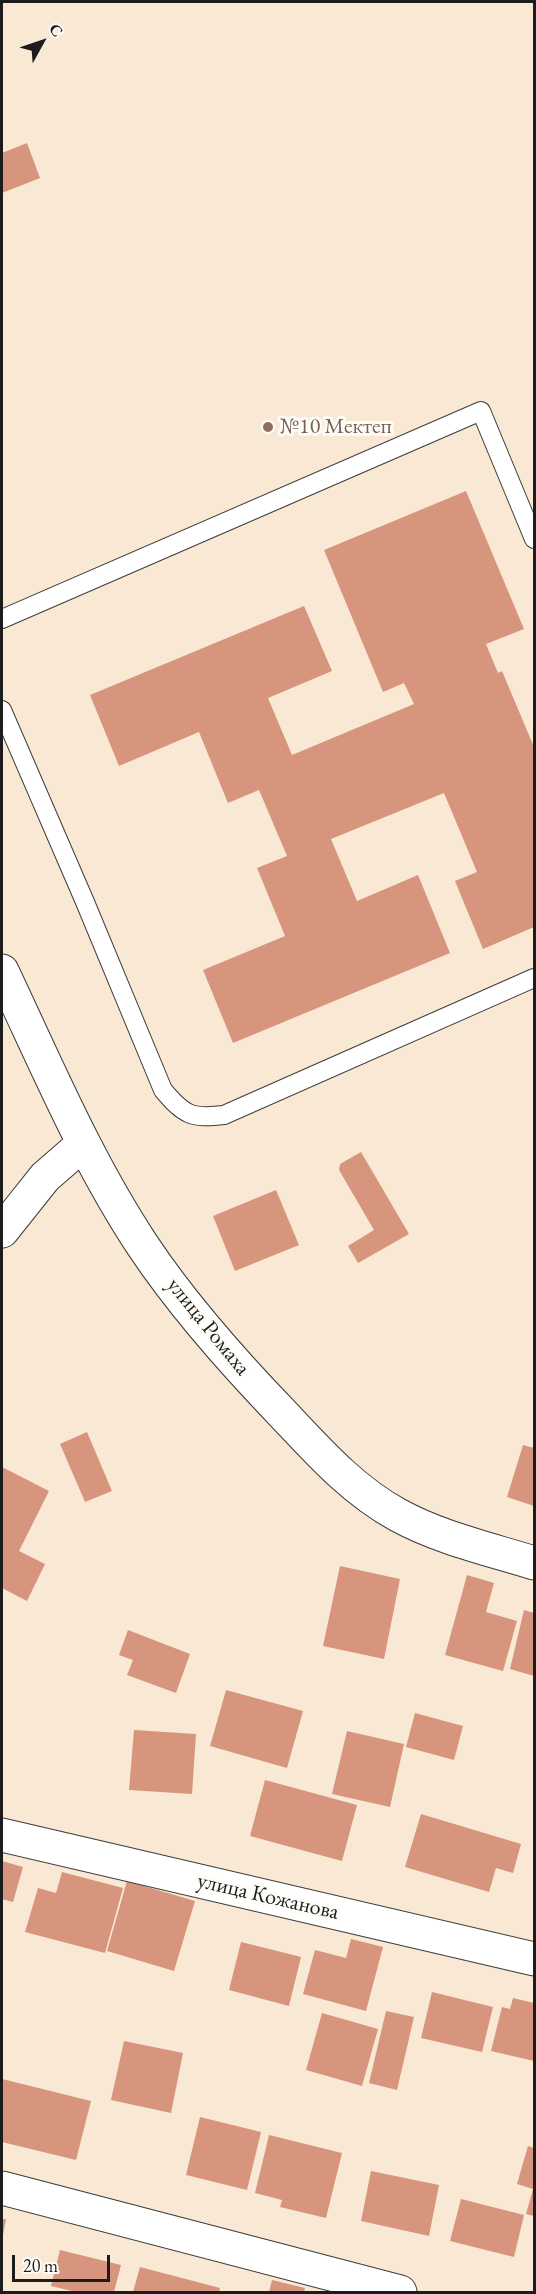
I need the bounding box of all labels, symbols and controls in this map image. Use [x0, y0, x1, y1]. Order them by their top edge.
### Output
north arrow [12, 12, 72, 72]
text: С [44, 19, 68, 41]
place label: №10 Мектеп [280, 414, 392, 440]
marker: №10 Мектеп [261, 420, 275, 434]
street label: улица Ромаха [161, 1273, 255, 1381]
street label: улица Кожанова [195, 1868, 341, 1926]
scale bar [15, 2243, 112, 2281]
text: 20 m [23, 2254, 58, 2277]

